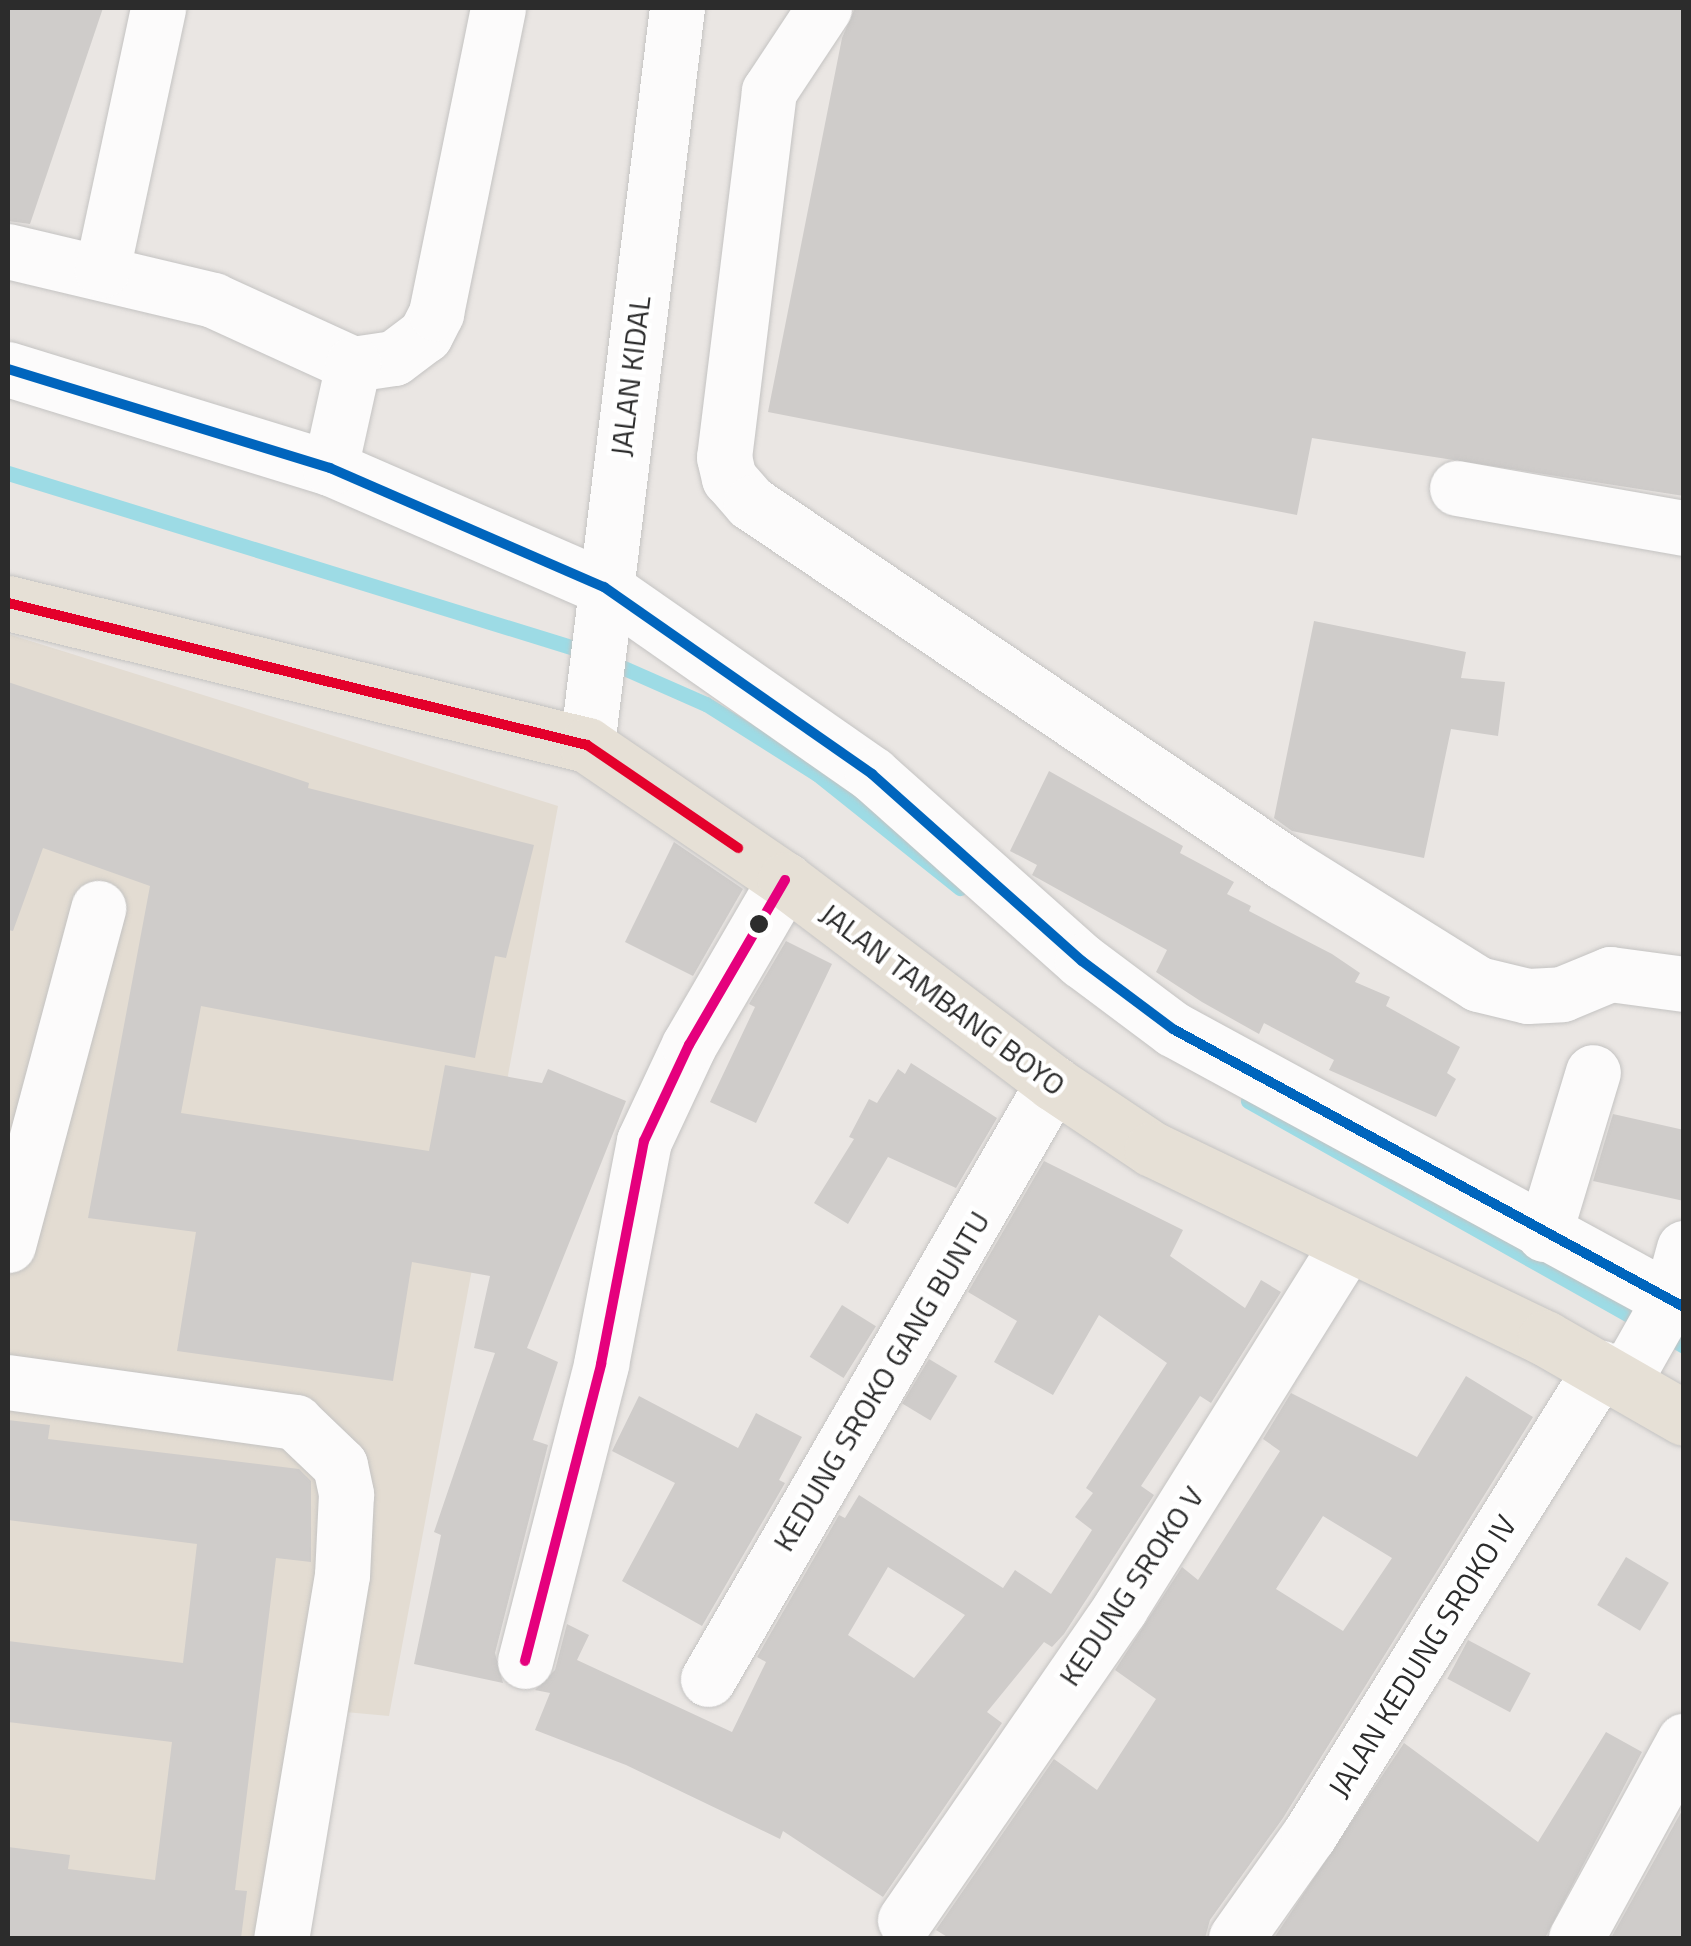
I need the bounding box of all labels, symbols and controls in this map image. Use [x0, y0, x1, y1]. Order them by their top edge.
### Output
street label: JALAN KIDAL [602, 294, 658, 458]
street label: JALAN TAMBANG BOYO [814, 895, 1072, 1103]
unlabelled marker [749, 914, 769, 934]
street label: KEDUNG SROKO GANG BUNTU [765, 1205, 997, 1557]
street label: KEDUNG SROKO V [1051, 1479, 1211, 1693]
street label: JALAN KEDUNG SROKO IV [1320, 1508, 1524, 1804]

